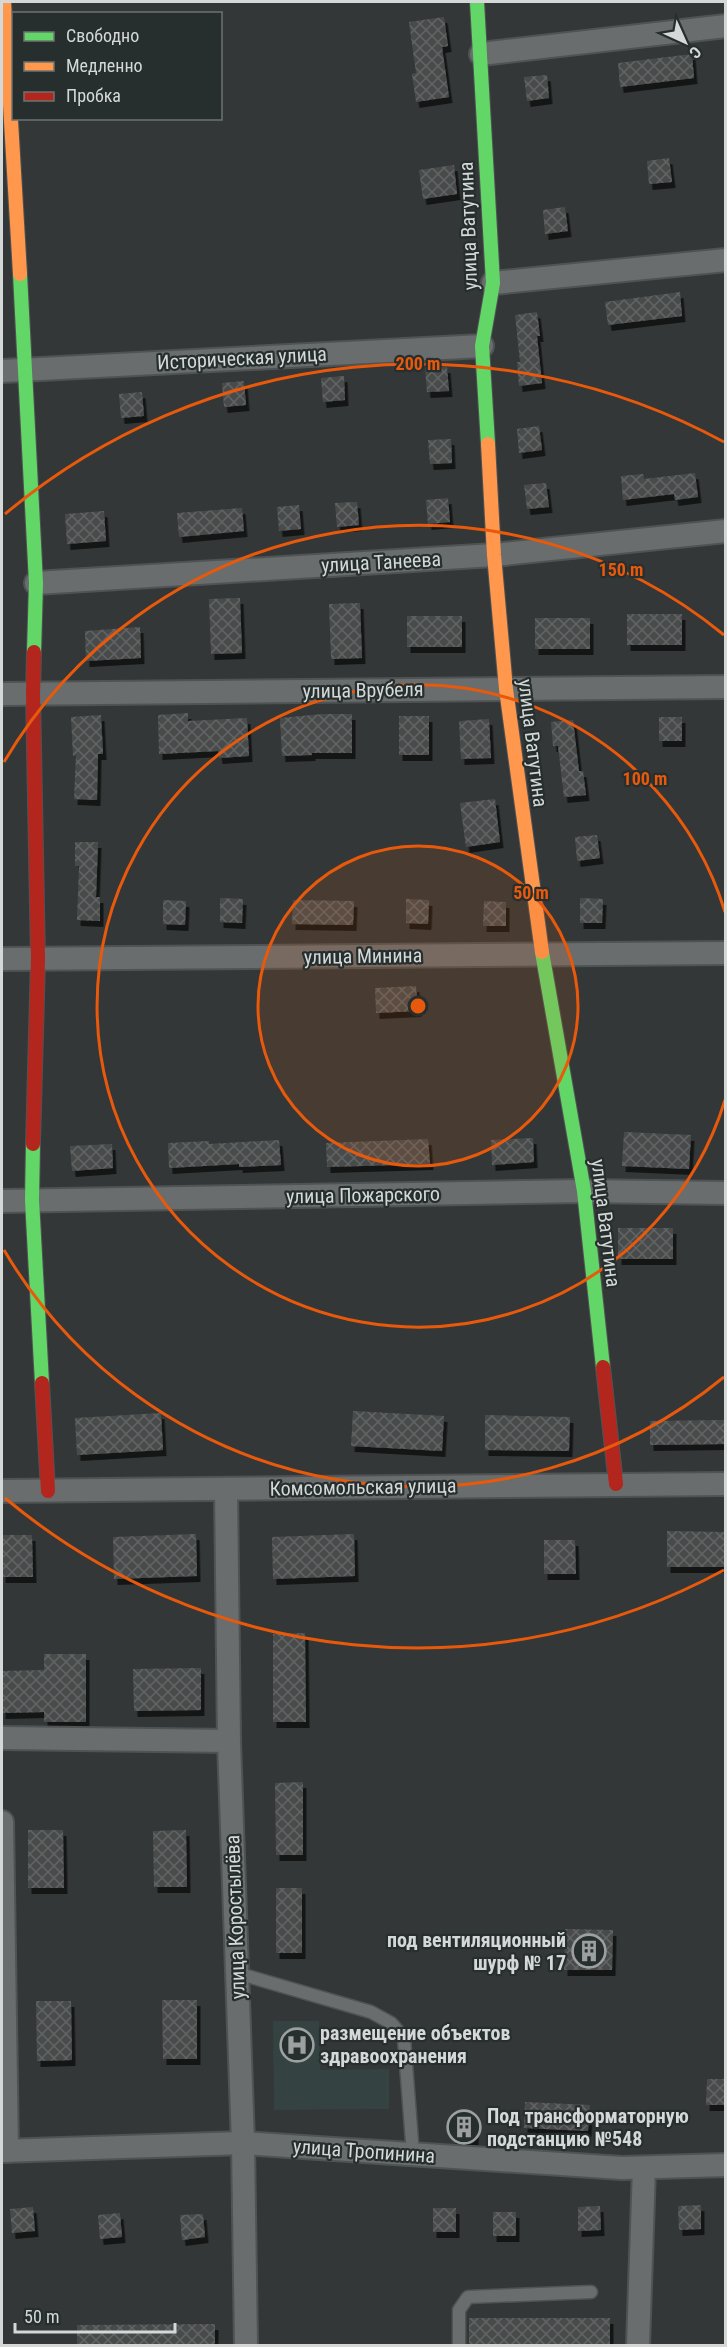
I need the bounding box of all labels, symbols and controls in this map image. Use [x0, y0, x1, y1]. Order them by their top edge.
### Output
legend [12, 12, 222, 120]
north arrow [655, 12, 715, 72]
text: Свободно [66, 25, 139, 46]
text: С [685, 42, 705, 62]
text: Медленно [66, 55, 143, 76]
text: Пробка [66, 85, 121, 106]
street label: улица Ватутина [454, 161, 482, 291]
street label: Историческая улица [157, 342, 327, 374]
text: 200 m [396, 353, 440, 374]
street label: улица Танеева [320, 547, 442, 577]
text: 150 m [599, 559, 643, 580]
street label: улица Врубеля [302, 677, 424, 703]
street label: улица Ватутина [513, 678, 553, 808]
text: 100 m [623, 768, 667, 789]
text: 50 m [513, 882, 549, 903]
street label: улица Минина [304, 943, 422, 969]
centre of rings [408, 996, 428, 1016]
street label: улица Ватутина [586, 1158, 626, 1288]
street label: улица Пожарского [286, 1182, 440, 1208]
street label: Комсомольская улица [269, 1473, 457, 1501]
street label: улица Коростылёва [220, 1834, 250, 2000]
place label: под вентиляционный шурф № 17 [387, 1928, 566, 1975]
building icon: под вентиляционный шурф № 17 [571, 1933, 607, 1969]
place label: размещение объектов здравоохранения [320, 2021, 511, 2068]
hospital icon: размещение объектов здравоохранения [279, 2027, 315, 2063]
place label: Под трансформаторную подстанцию №548 [487, 2104, 689, 2151]
building icon: Под трансформаторную подстанцию №548 [446, 2109, 482, 2145]
street label: улица Тропинина [292, 2134, 436, 2168]
scale bar [15, 2296, 176, 2334]
text: 50 m [24, 2306, 59, 2327]

